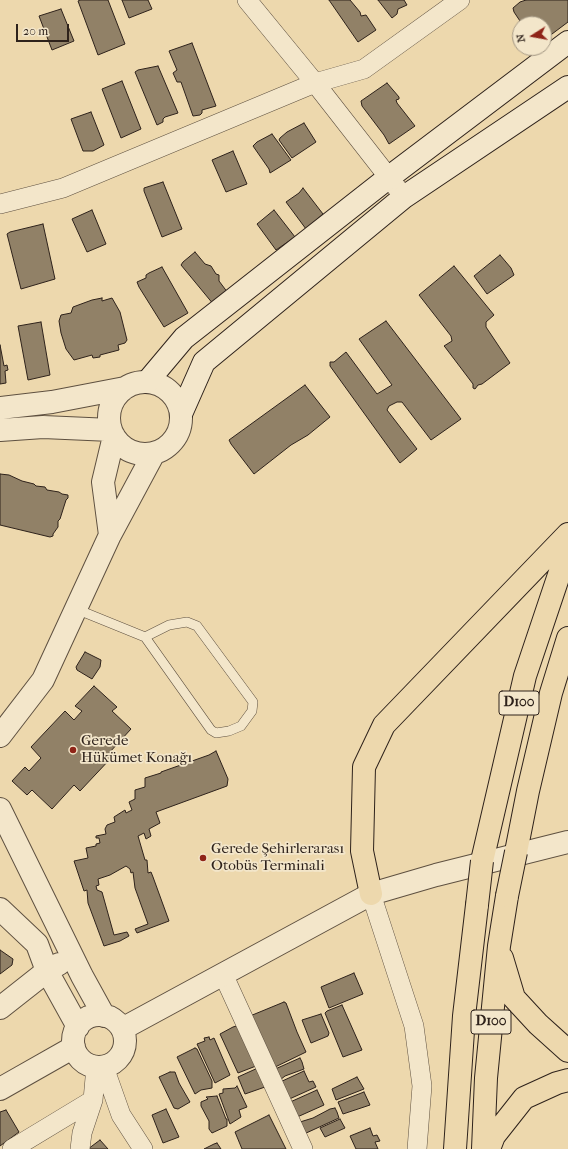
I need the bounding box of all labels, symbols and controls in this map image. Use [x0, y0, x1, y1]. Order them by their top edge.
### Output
scale bar [18, 16, 71, 42]
north arrow [512, 16, 552, 56]
text: 20 m [23, 24, 48, 38]
text: N [514, 33, 528, 44]
road number: D100 [499, 691, 539, 715]
place label: Gerede Hükümet Konağı [81, 732, 192, 767]
marker: Gerede Hükümet Konağı [68, 745, 78, 755]
place label: Gerede Şehirlerarası Otobüs Terminali [211, 840, 344, 875]
marker: Gerede Şehirlerarası Otobüs Terminali [198, 853, 208, 863]
road number: D100 [471, 1010, 511, 1034]

